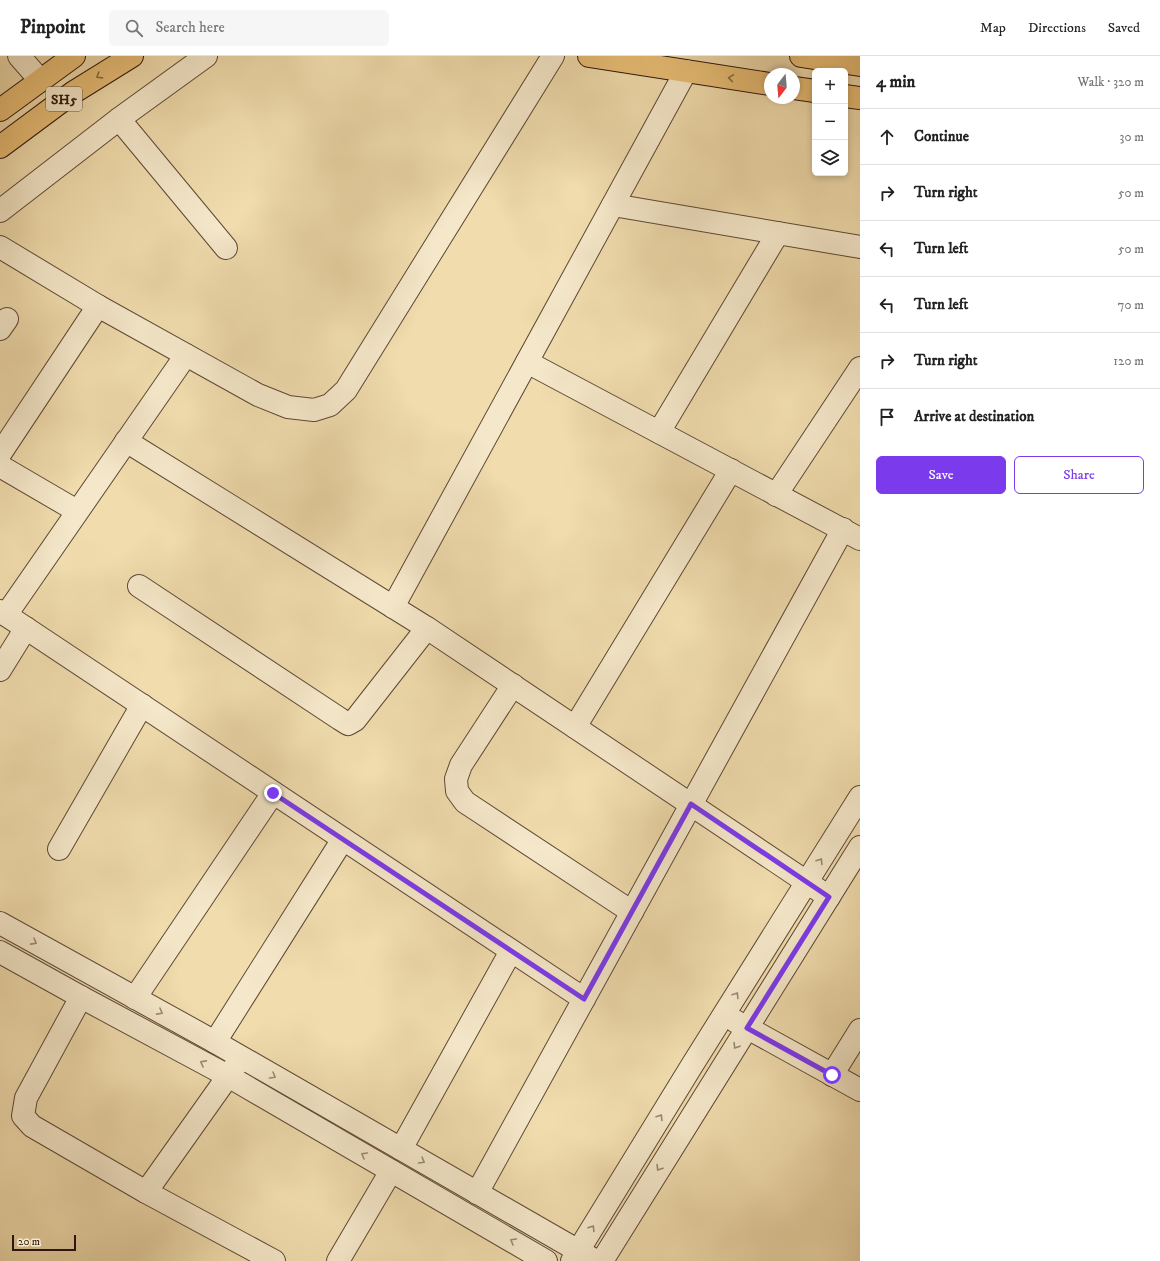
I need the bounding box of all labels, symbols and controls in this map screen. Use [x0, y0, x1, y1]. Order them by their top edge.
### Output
search box [109, 10, 389, 46]
text: Pinpoint [20, 16, 85, 39]
icon: search [123, 17, 145, 39]
text: Search here [155, 18, 225, 37]
text: Map [980, 19, 1006, 37]
text: Directions [1028, 19, 1086, 37]
text: Saved [1108, 19, 1140, 37]
north arrow [764, 68, 800, 104]
map controls [812, 68, 848, 176]
button: + [812, 68, 848, 104]
text: 4 min [876, 71, 915, 93]
one-way arrow [96, 72, 103, 79]
one-way arrow [728, 74, 735, 83]
text: Walk · 320 m [1078, 74, 1144, 90]
road number: SH5 [46, 87, 82, 111]
button: − [812, 104, 848, 140]
icon: ahead [876, 126, 898, 148]
text: Continue [914, 127, 969, 146]
text: 30 m [1120, 129, 1144, 145]
button: layers [812, 140, 848, 176]
icon: right [876, 182, 898, 204]
text: Turn right [914, 183, 977, 202]
text: 50 m [1118, 185, 1144, 201]
icon: left [876, 238, 898, 260]
text: Turn left [914, 239, 968, 258]
text: 50 m [1118, 241, 1144, 257]
icon: left [876, 294, 898, 316]
text: Turn left [914, 295, 968, 314]
text: 70 m [1118, 297, 1144, 313]
icon: right [876, 350, 898, 372]
text: Turn right [914, 351, 977, 370]
text: 120 m [1113, 353, 1144, 369]
icon: arrive [876, 406, 898, 428]
text: Arrive at destination [914, 407, 1034, 426]
button: Save [876, 456, 1006, 494]
button: Share [1014, 456, 1144, 494]
route end [264, 784, 282, 802]
one-way arrow [815, 858, 823, 865]
one-way arrow [30, 937, 37, 945]
one-way arrow [731, 992, 739, 999]
one-way arrow [156, 1007, 163, 1014]
one-way arrow [733, 1042, 740, 1049]
one-way arrow [199, 1060, 207, 1067]
route start [823, 1066, 841, 1084]
one-way arrow [269, 1071, 276, 1078]
one-way arrow [655, 1114, 663, 1121]
one-way arrow [361, 1153, 368, 1160]
one-way arrow [418, 1157, 425, 1164]
one-way arrow [657, 1164, 664, 1171]
one-way arrow [587, 1225, 595, 1232]
scale bar [12, 1233, 76, 1252]
text: 20 m [18, 1235, 40, 1249]
one-way arrow [510, 1239, 517, 1246]

